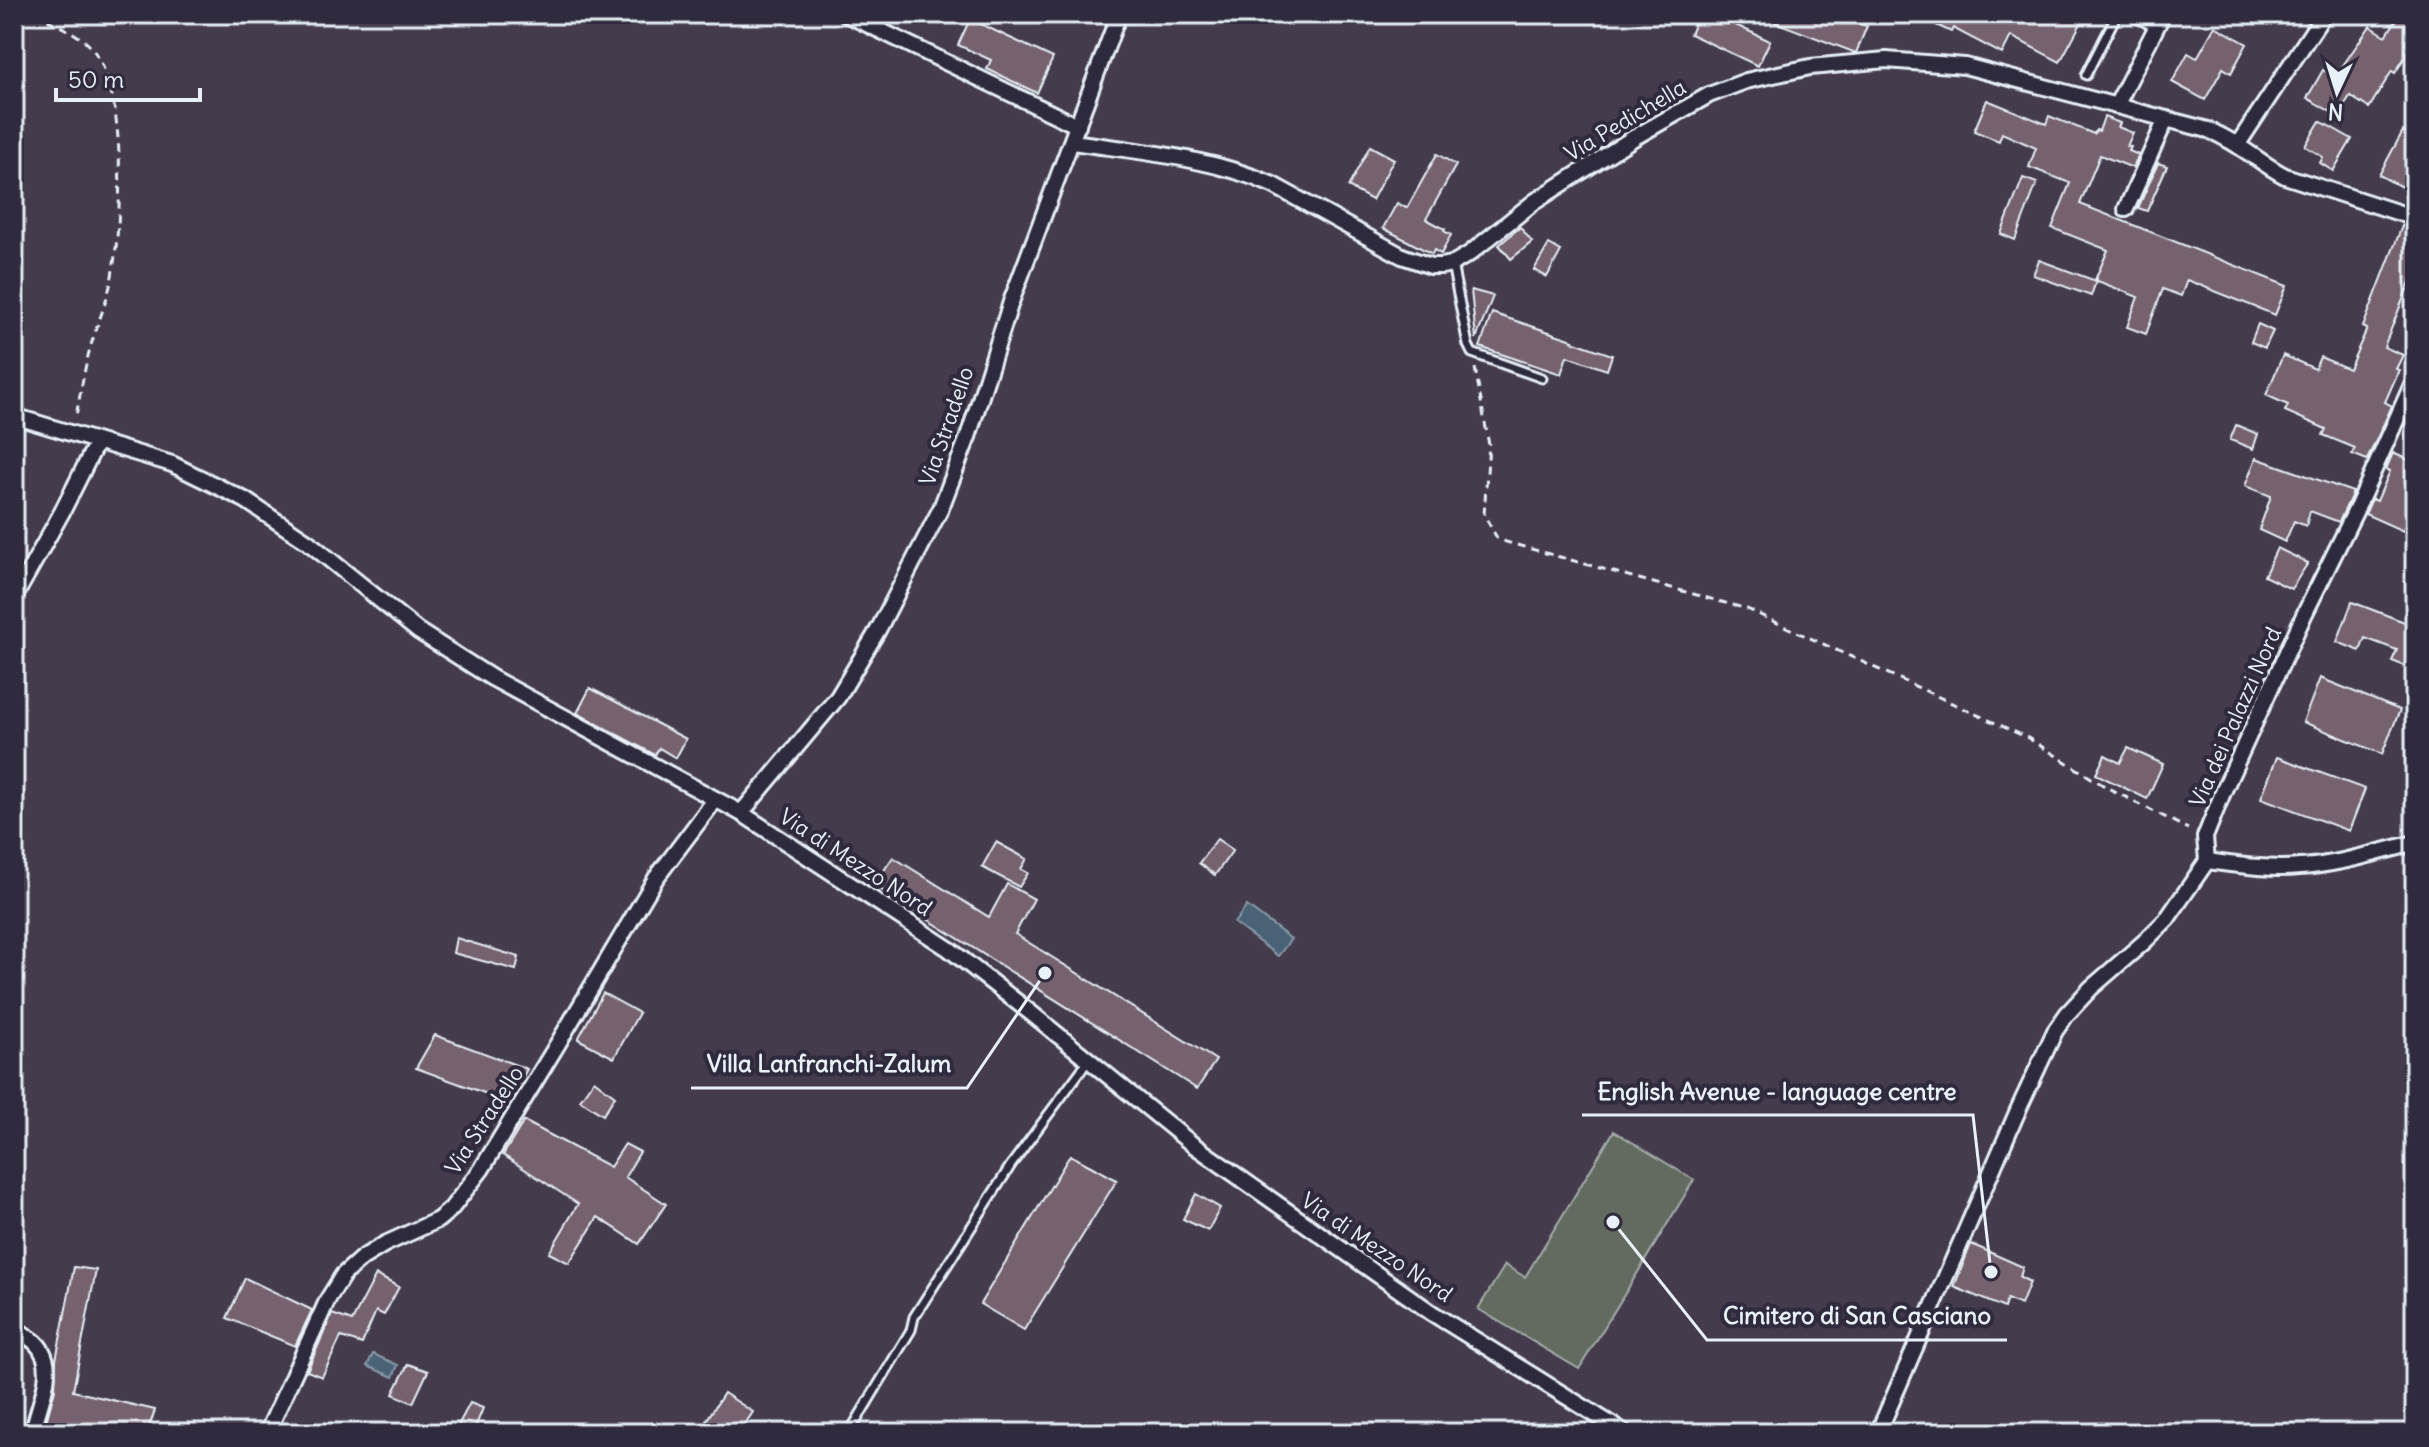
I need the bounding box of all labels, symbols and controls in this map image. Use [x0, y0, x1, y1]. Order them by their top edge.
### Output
scale bar [56, 52, 200, 102]
north arrow [2297, 52, 2377, 132]
text: 50 m [68, 64, 124, 94]
street label: Via Pedichella [1559, 73, 1691, 167]
text: N [2327, 97, 2344, 126]
street label: Via Stradello [913, 363, 979, 489]
street label: Via dei Palazzi Nord [2183, 622, 2287, 811]
street label: Via di Mezzo Nord [774, 802, 938, 922]
callout: Villa Lanfranchi-Zalum [691, 1040, 967, 1088]
text: Villa Lanfranchi-Zalum [707, 1048, 951, 1078]
street label: Via Stradello [439, 1060, 529, 1180]
callout: English Avenue - language centre [1582, 1067, 1973, 1115]
text: English Avenue - language centre [1597, 1076, 1957, 1106]
street label: Via di Mezzo Nord [1296, 1186, 1458, 1308]
callout: Cimitero di San Casciano [1707, 1292, 2007, 1340]
text: Cimitero di San Casciano [1723, 1300, 1991, 1330]

